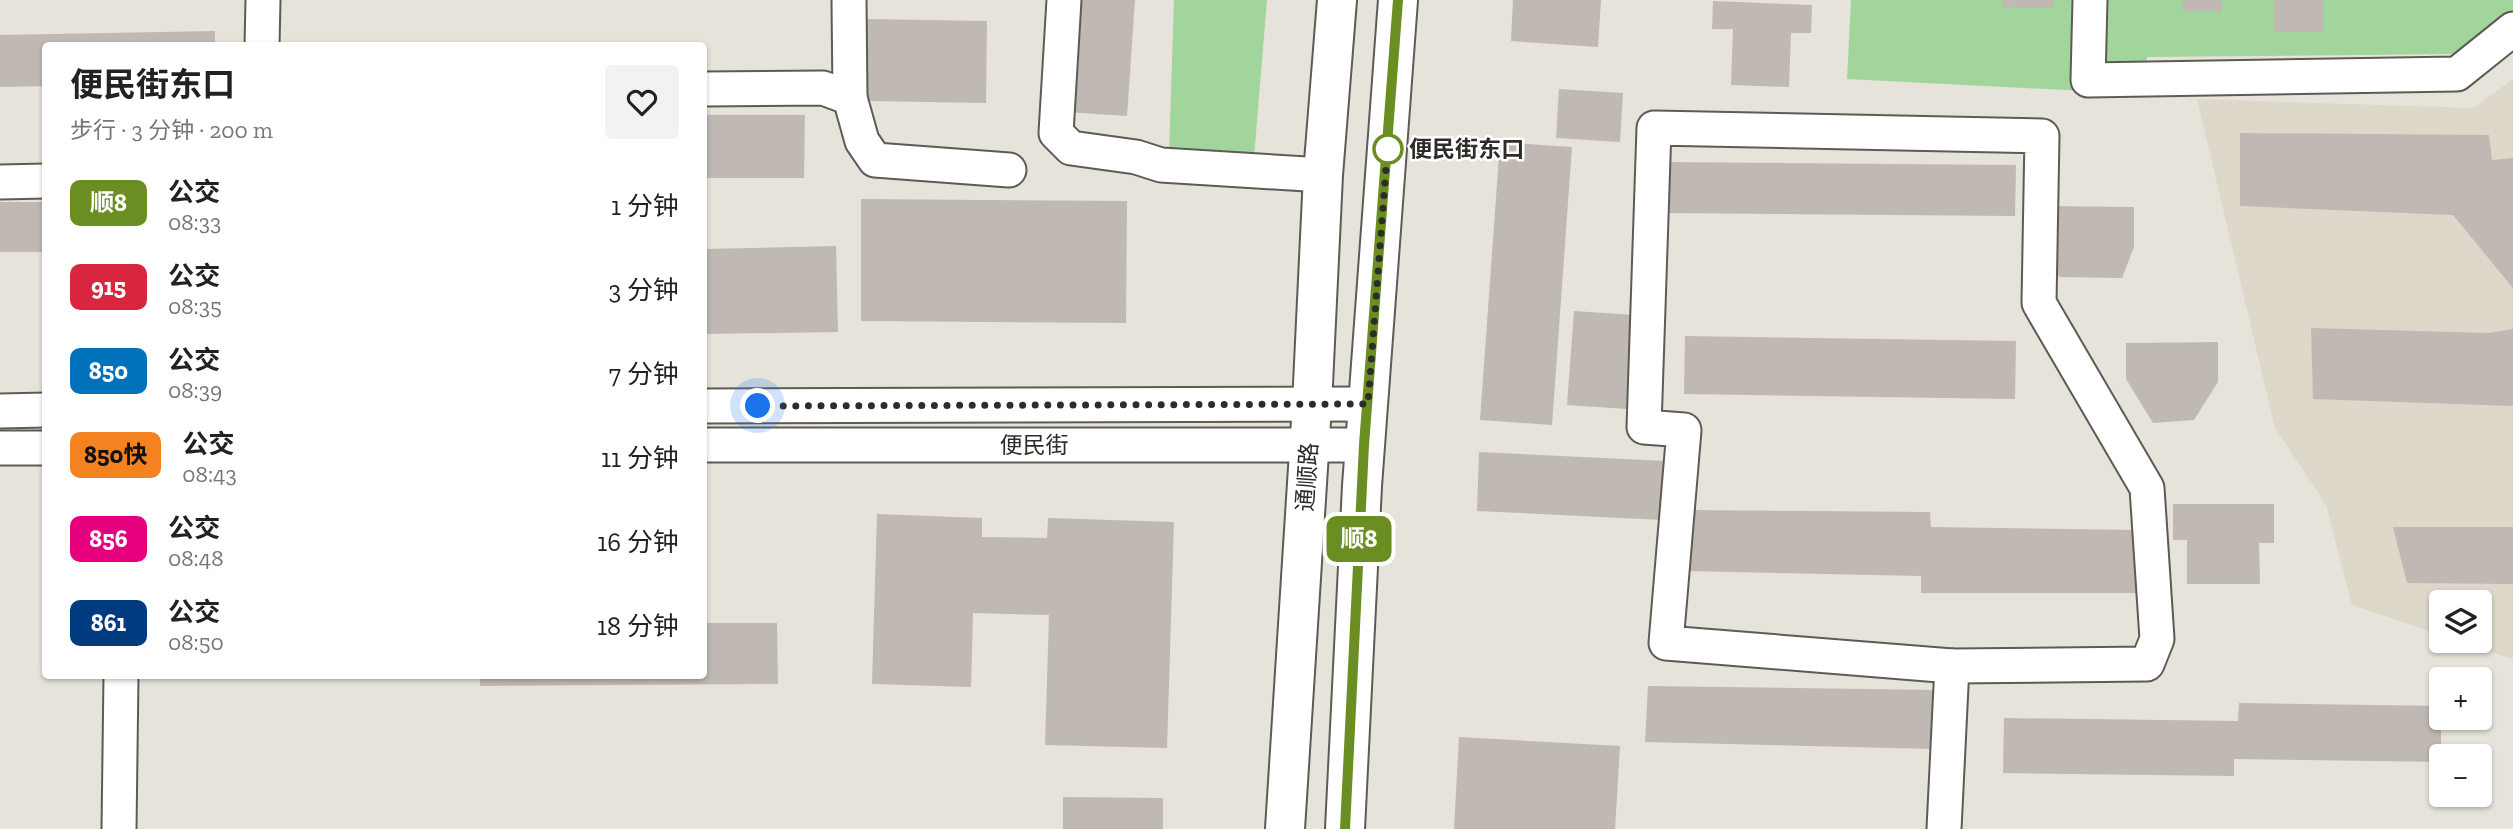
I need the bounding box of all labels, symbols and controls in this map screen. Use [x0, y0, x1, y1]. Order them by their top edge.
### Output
text: 便民街东口 [70, 65, 235, 104]
button: heart [605, 65, 679, 139]
text: 步行 · 3 分钟 · 200 m [70, 116, 273, 144]
marker: 便民街东口 [1373, 134, 1403, 164]
place label: 便民街东口 [1409, 135, 1524, 163]
text: 公交 [168, 176, 220, 208]
text: 顺8 [90, 188, 127, 217]
text: 1 分钟 [611, 190, 679, 222]
text: 08:33 [168, 208, 221, 236]
text: 公交 [168, 260, 220, 292]
text: 915 [91, 272, 126, 301]
text: 3 分钟 [608, 274, 679, 306]
text: 08:35 [168, 292, 222, 320]
text: 公交 [168, 344, 220, 376]
text: 850 [89, 356, 128, 385]
text: 7 分钟 [609, 358, 679, 390]
text: 08:39 [168, 376, 222, 404]
your location [740, 388, 775, 423]
text: 公交 [182, 428, 234, 460]
street label: 便民街 [1000, 431, 1069, 459]
text: 850快 [84, 440, 147, 469]
text: 11 分钟 [601, 442, 679, 474]
street label: 通顺路 [1291, 442, 1323, 512]
text: 08:43 [182, 460, 237, 488]
text: 公交 [168, 512, 220, 544]
line badge: 顺8 [1328, 516, 1390, 562]
text: 856 [89, 524, 128, 553]
text: 顺8 [1341, 524, 1377, 553]
text: 16 分钟 [597, 526, 679, 558]
text: 08:48 [168, 544, 224, 572]
map controls [2429, 590, 2492, 807]
button: layers [2429, 590, 2492, 653]
text: 公交 [168, 596, 220, 628]
text: 861 [91, 608, 126, 637]
text: 18 分钟 [597, 610, 679, 642]
text: 08:50 [168, 628, 224, 656]
button: + [2429, 667, 2492, 730]
button: − [2429, 744, 2492, 807]

